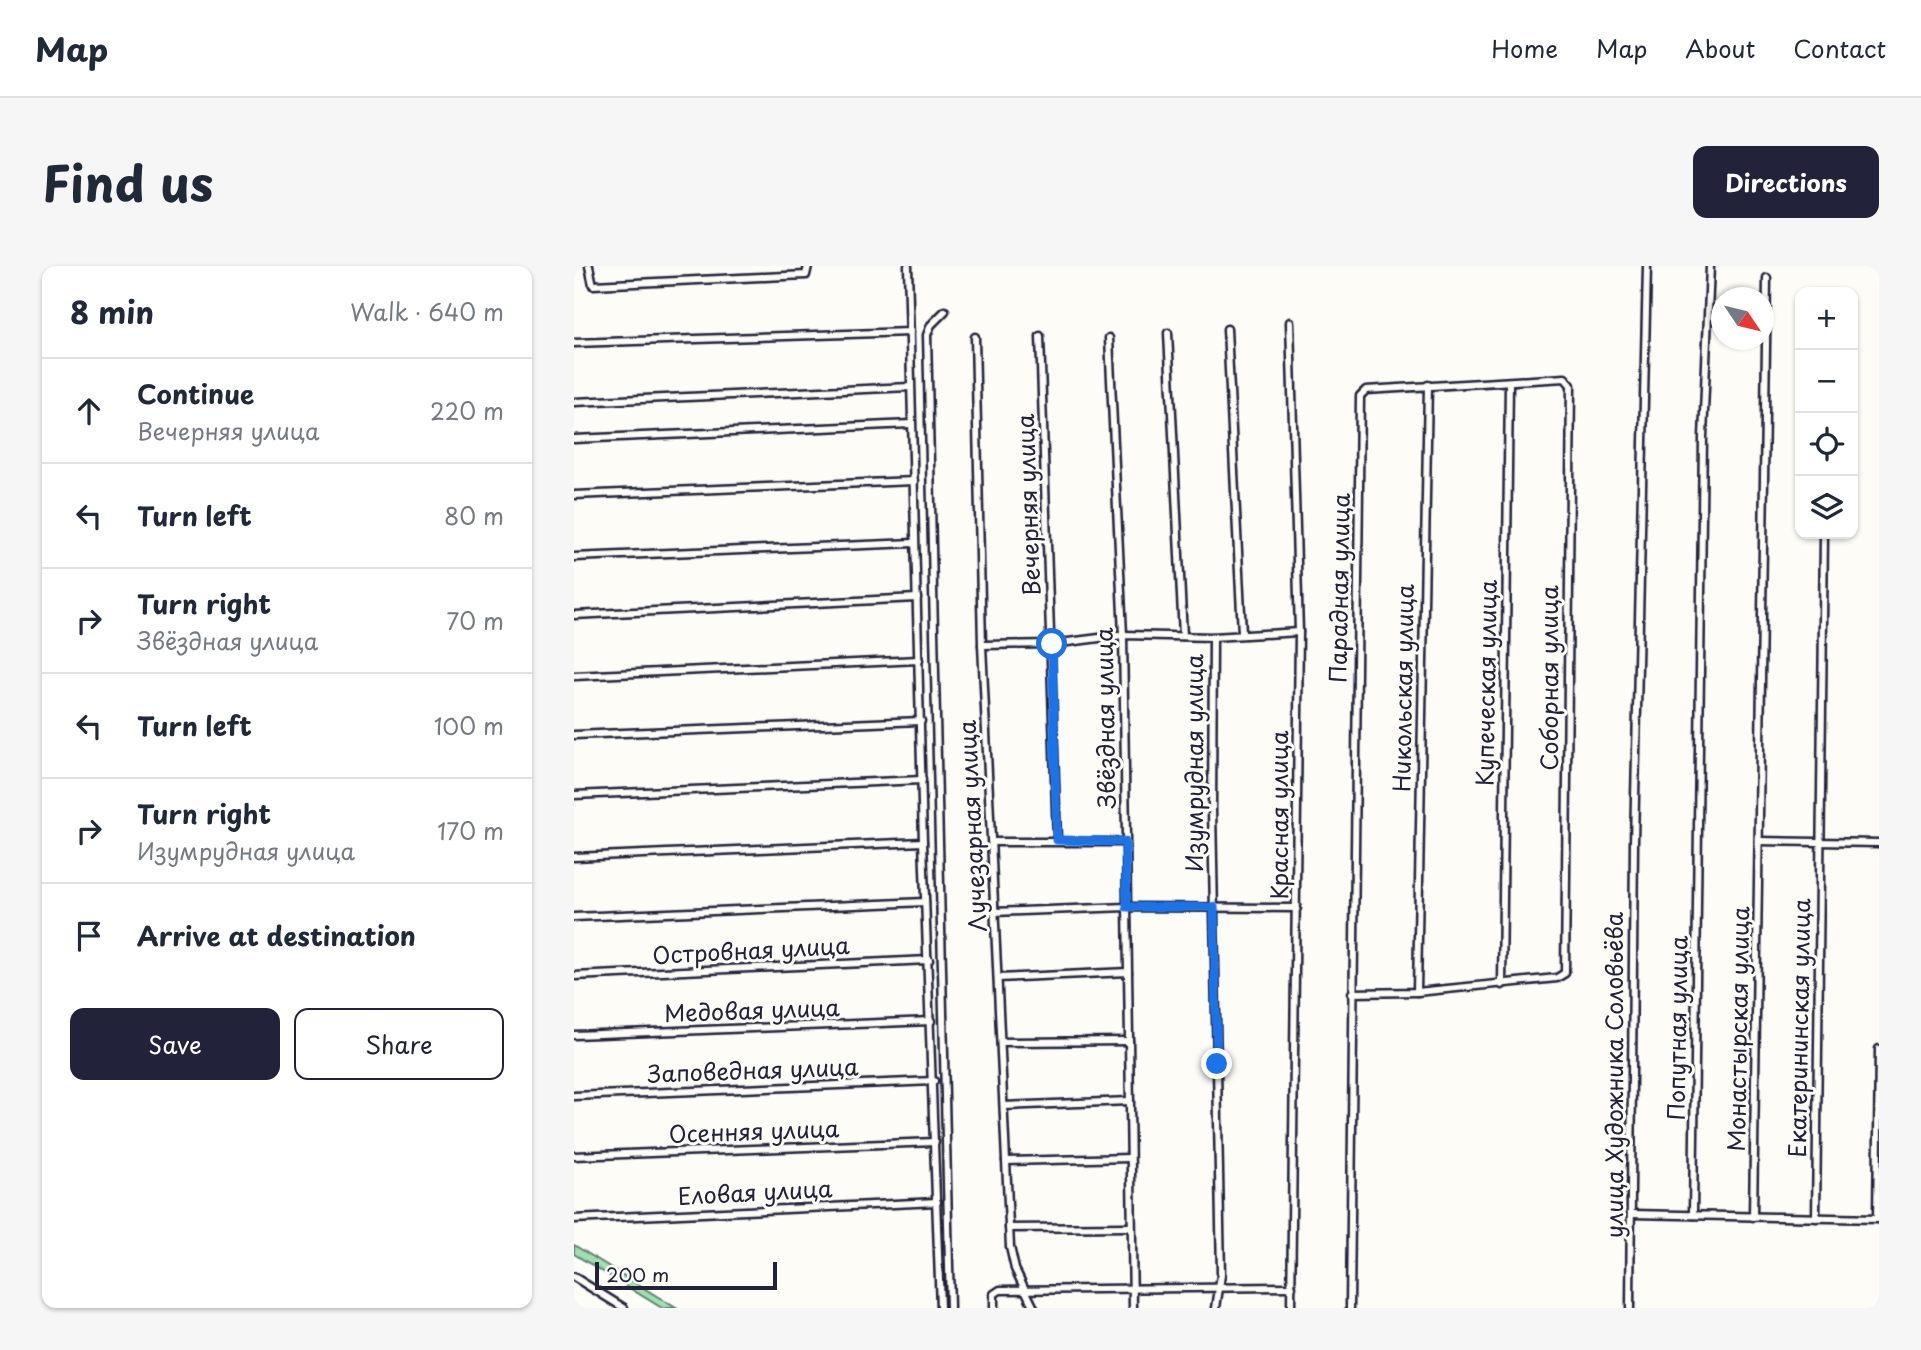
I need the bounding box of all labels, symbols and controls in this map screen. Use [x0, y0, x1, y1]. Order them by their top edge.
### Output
text: Map [35, 23, 108, 73]
text: Home [1491, 30, 1558, 66]
text: Map [1596, 30, 1647, 66]
text: About [1685, 30, 1755, 66]
text: Contact [1793, 30, 1886, 66]
text: Find us [42, 145, 213, 219]
button: Directions [1693, 146, 1879, 218]
north arrow [1711, 287, 1774, 350]
map controls [1795, 287, 1858, 539]
button: + [1795, 287, 1858, 350]
text: 8 min [70, 289, 154, 334]
text: Walk · 640 m [350, 294, 504, 329]
button: − [1795, 350, 1858, 413]
text: Continue [137, 374, 254, 413]
icon: ahead [70, 392, 108, 430]
text: 220 m [430, 393, 504, 428]
text: Вечерняя улица [137, 413, 319, 448]
street label: Вечерняя улица [1007, 413, 1048, 597]
button: locate [1795, 413, 1858, 476]
button: layers [1795, 476, 1858, 539]
street label: Парадная улица [1319, 492, 1358, 683]
text: Turn left [137, 496, 252, 535]
icon: left [70, 497, 108, 535]
text: 80 m [444, 498, 504, 533]
street label: Купеческая улица [1466, 579, 1505, 786]
street label: Никольская улица [1383, 583, 1422, 792]
text: Turn right [137, 584, 271, 623]
street label: Соборная улица [1531, 585, 1566, 771]
icon: right [70, 602, 108, 640]
text: 70 m [446, 603, 504, 638]
text: Звёздная улица [137, 623, 318, 658]
street label: Звёздная улица [1085, 627, 1124, 809]
route start [1036, 628, 1067, 659]
street label: Изумрудная улица [1176, 654, 1211, 872]
text: Turn left [137, 706, 252, 745]
icon: left [70, 707, 108, 745]
text: 100 m [434, 708, 504, 743]
street label: Лучезарная улица [948, 719, 995, 933]
street label: Красная улица [1261, 730, 1296, 900]
text: Turn right [137, 794, 271, 833]
icon: right [70, 812, 108, 850]
text: 170 m [437, 813, 504, 848]
text: Изумрудная улица [137, 833, 355, 868]
street label: Екатерининская улица [1779, 898, 1818, 1158]
street label: Монастырская улица [1718, 906, 1757, 1152]
street label: улица Художника Соловьёва [1596, 911, 1631, 1238]
text: Arrive at destination [137, 916, 416, 955]
icon: arrive [70, 917, 108, 955]
street label: Островная улица [651, 927, 851, 972]
street label: Попутная улица [1657, 935, 1696, 1121]
street label: Медовая улица [664, 989, 841, 1030]
button: Save [70, 1008, 280, 1080]
button: Share [294, 1008, 504, 1080]
street label: Заповедная улица [647, 1048, 860, 1091]
route end [1201, 1048, 1232, 1079]
street label: Осенняя улица [668, 1110, 840, 1151]
street label: Еловая улица [677, 1170, 834, 1213]
scale bar [595, 1259, 777, 1291]
text: 200 m [606, 1260, 669, 1288]

